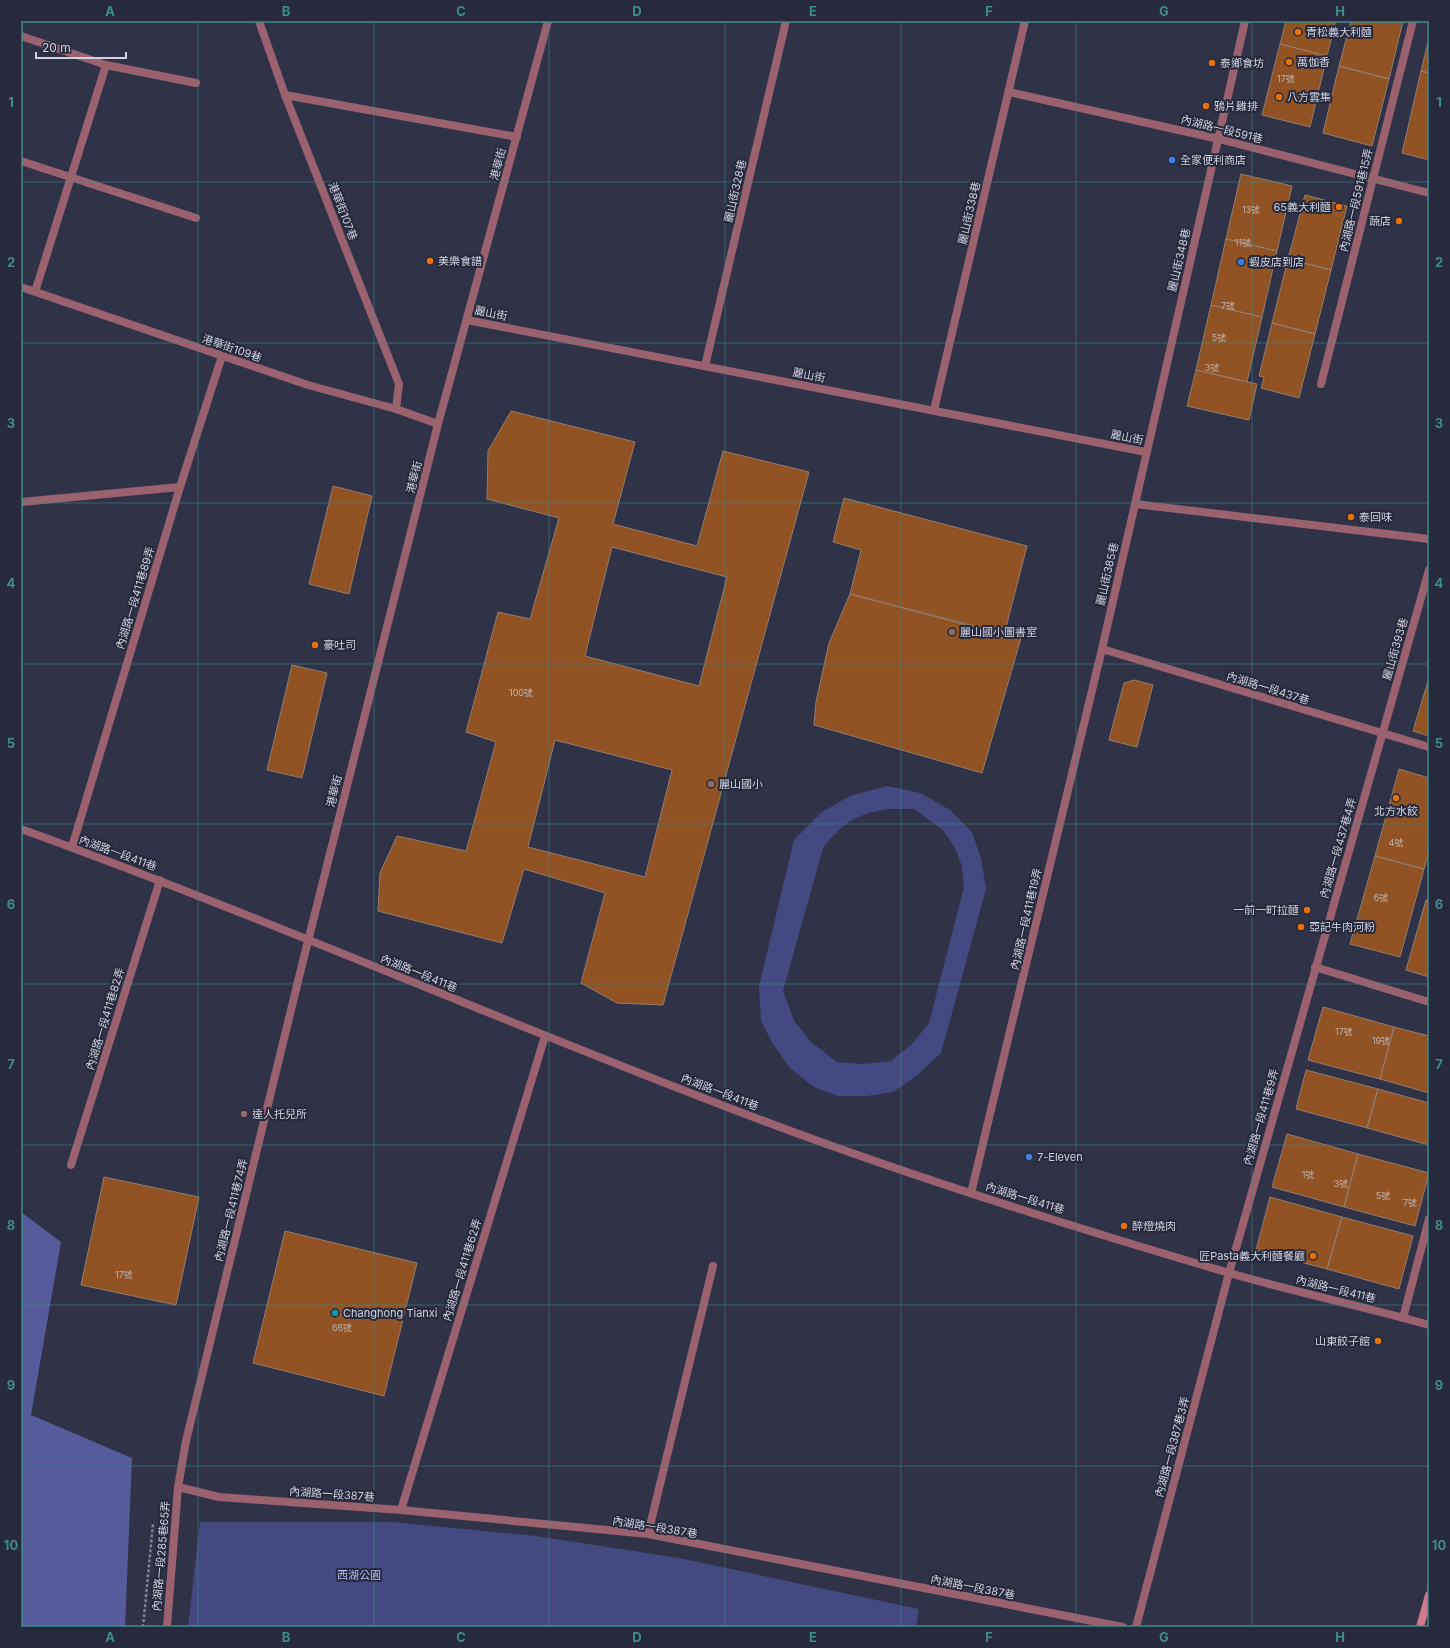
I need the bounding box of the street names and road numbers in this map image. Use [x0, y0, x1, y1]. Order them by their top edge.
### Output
street label: 內湖路一段591巷 [1180, 112, 1264, 146]
street label: 港華街 [487, 146, 509, 182]
street label: 內湖路一段591巷15弄 [1336, 147, 1376, 253]
street label: 麗山街328巷 [721, 158, 749, 224]
street label: 港華街107巷 [325, 180, 361, 242]
street label: 麗山街338巷 [955, 180, 983, 246]
street label: 麗山街348巷 [1165, 227, 1193, 293]
street label: 麗山街 [473, 303, 509, 323]
street label: 港華街109巷 [200, 331, 264, 365]
street label: 麗山街 [791, 365, 827, 385]
street label: 麗山街 [1109, 427, 1145, 447]
street label: 港華街 [403, 459, 425, 495]
street label: 麗山街385巷 [1093, 541, 1121, 607]
street label: 內湖路一段411巷89弄 [113, 545, 157, 651]
street label: 麗山街393巷 [1379, 616, 1411, 682]
street label: 內湖路一段437巷 [1225, 669, 1311, 707]
street label: 港華街 [323, 773, 345, 809]
street label: 內湖路一段437巷4弄 [1317, 796, 1359, 900]
street label: 內湖路一段411巷 [77, 832, 159, 874]
street label: 內湖路一段411巷19弄 [1007, 867, 1045, 971]
street label: 內湖路一段411巷 [378, 951, 460, 995]
street label: 內湖路一段411巷82弄 [83, 966, 127, 1072]
street label: 內湖路一段411巷9弄 [1241, 1067, 1281, 1167]
street label: 內湖路一段411巷 [679, 1071, 761, 1113]
street label: 內湖路一段411巷74弄 [211, 1157, 251, 1263]
street label: 內湖路一段411巷 [984, 1179, 1066, 1217]
street label: 內湖路一段411巷62弄 [440, 1217, 484, 1323]
street label: 內湖路一段411巷 [1295, 1272, 1377, 1306]
street label: 內湖路一段387巷3弄 [1152, 1395, 1192, 1499]
street label: 內湖路一段387巷 [289, 1484, 375, 1504]
street label: 內湖路一段285巷65弄 [149, 1500, 173, 1612]
street label: 內湖路一段387巷 [612, 1513, 698, 1541]
street label: 內湖路一段387巷 [930, 1572, 1016, 1602]

